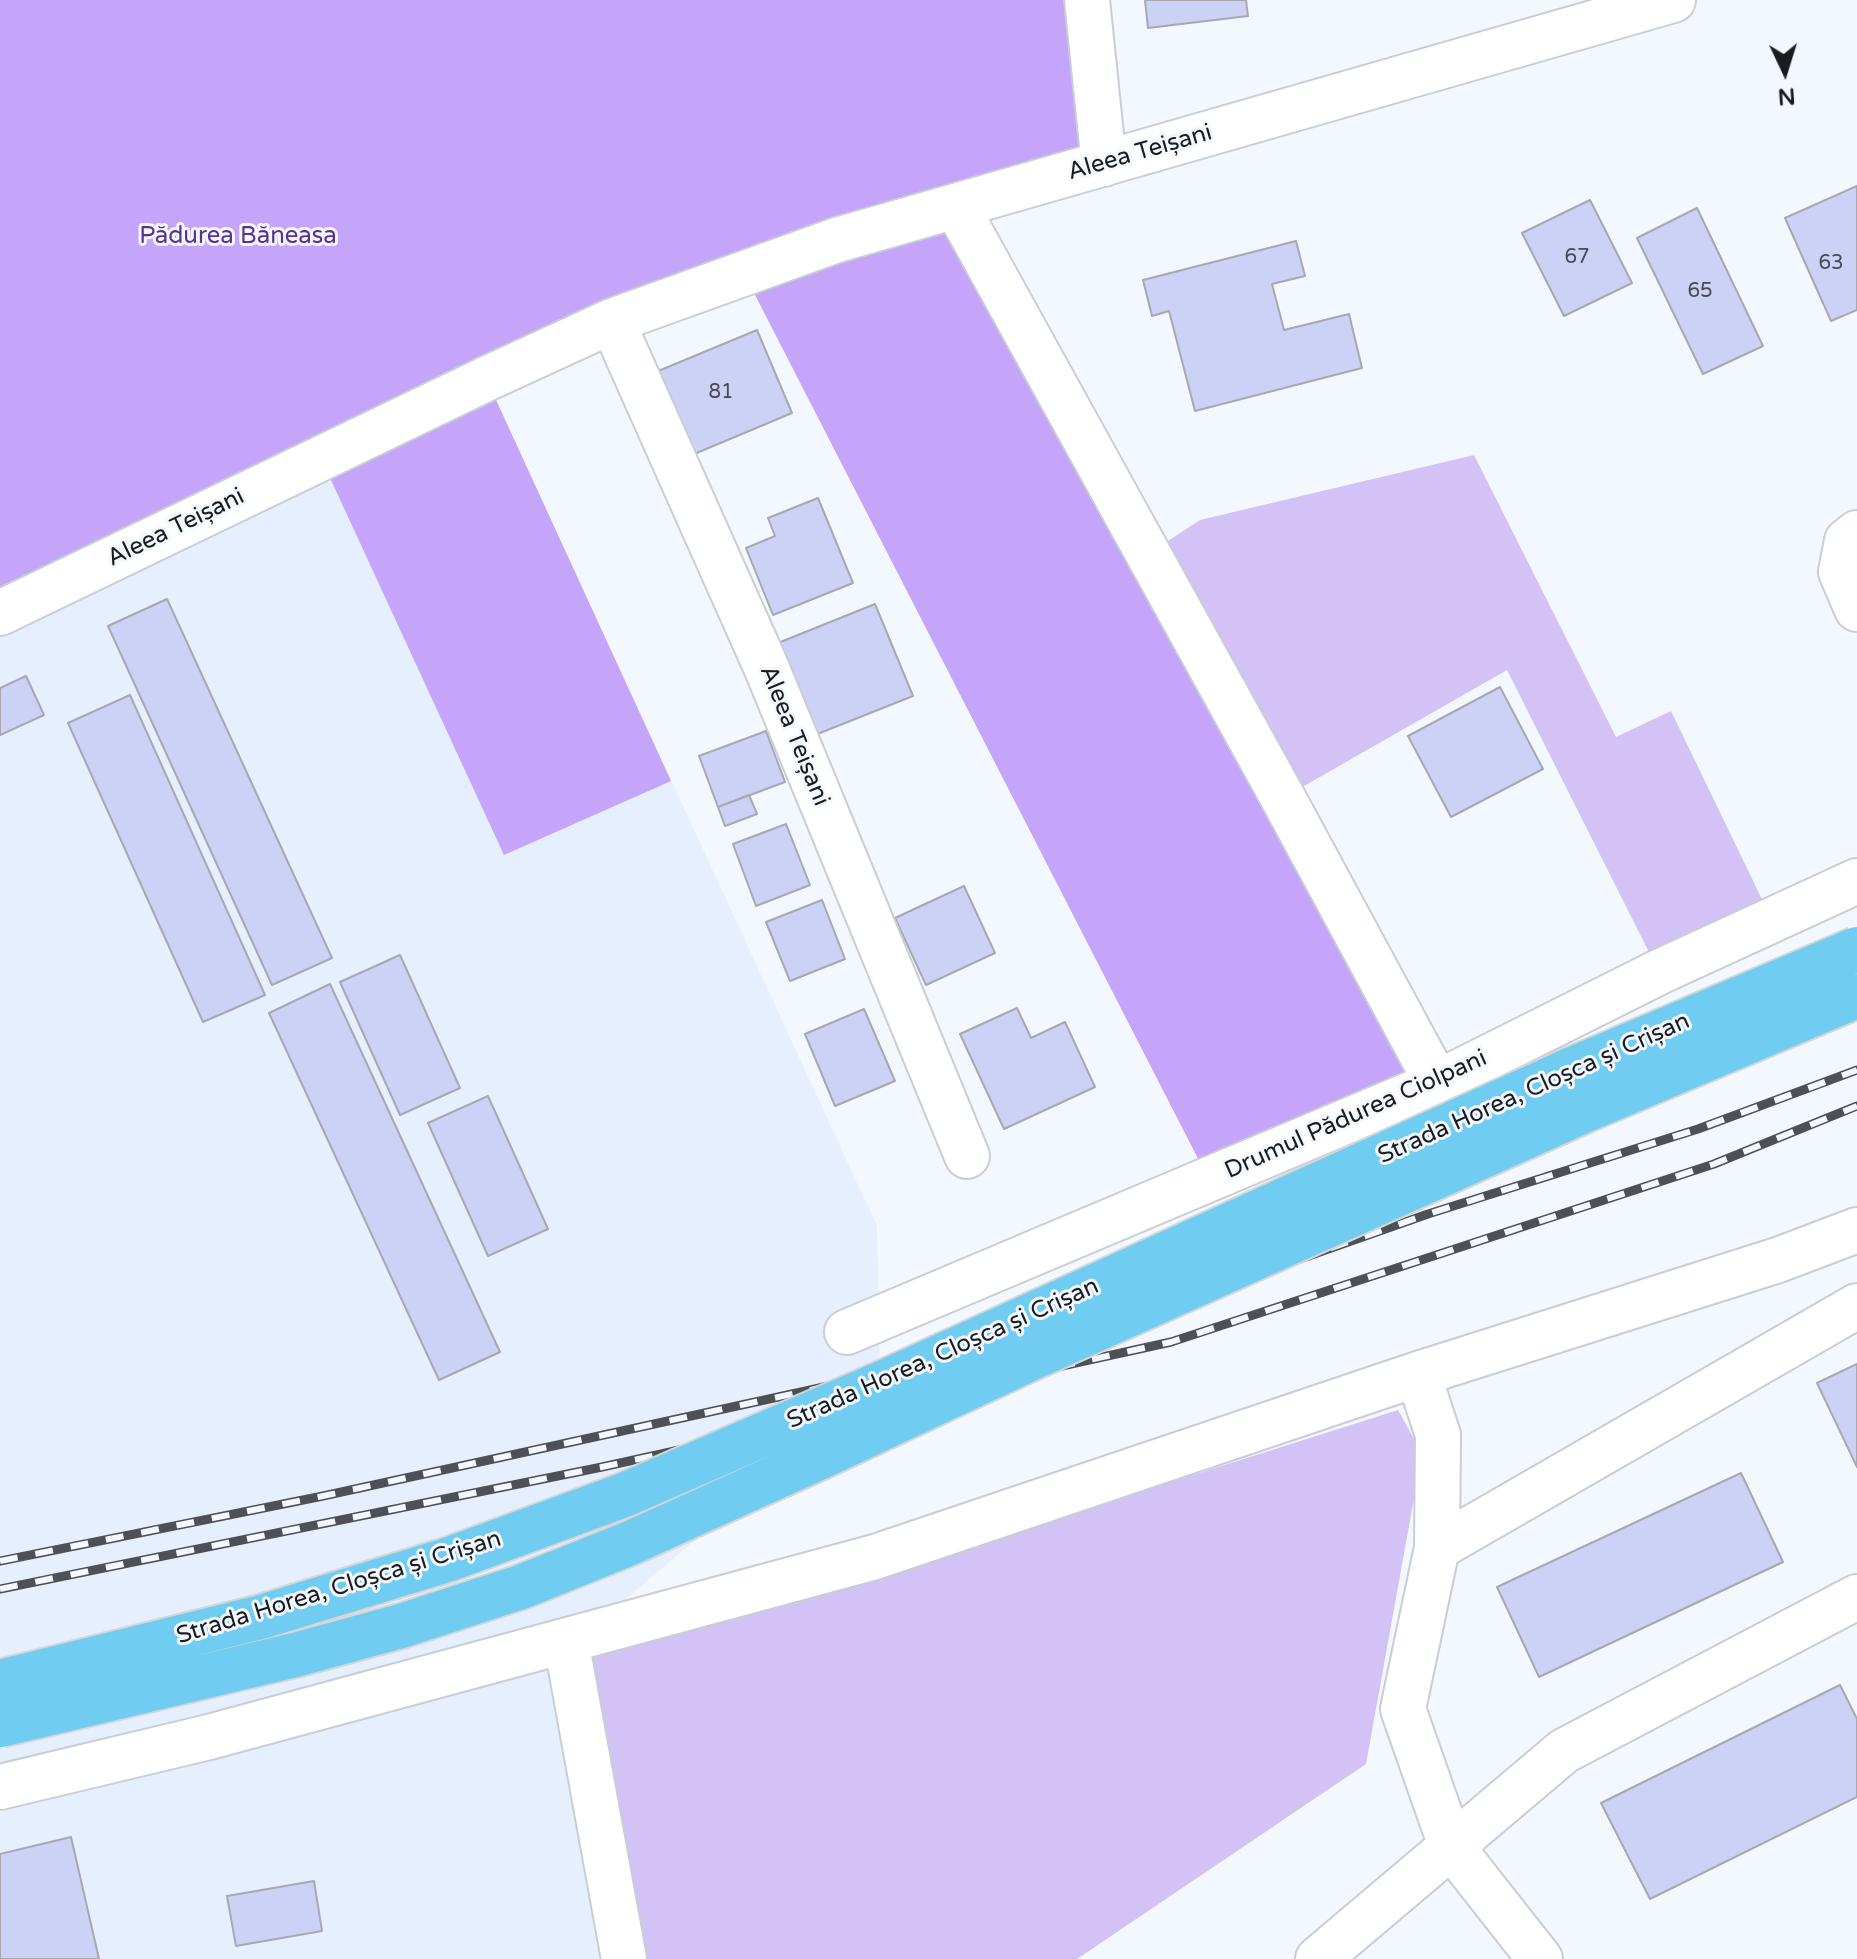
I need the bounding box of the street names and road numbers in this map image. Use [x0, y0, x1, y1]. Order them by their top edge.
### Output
street label: Aleea Teișani [1064, 119, 1216, 187]
street label: Aleea Teișani [103, 482, 249, 574]
street label: Aleea Teișani [753, 662, 835, 810]
street label: Strada Horea, Cloșca și Crișan [1374, 1007, 1694, 1171]
street label: Drumul Pădurea Ciolpani [1221, 1044, 1491, 1186]
street label: Strada Horea, Cloșca și Crișan [783, 1272, 1103, 1436]
street label: Strada Horea, Cloșca și Crișan [173, 1525, 505, 1651]

